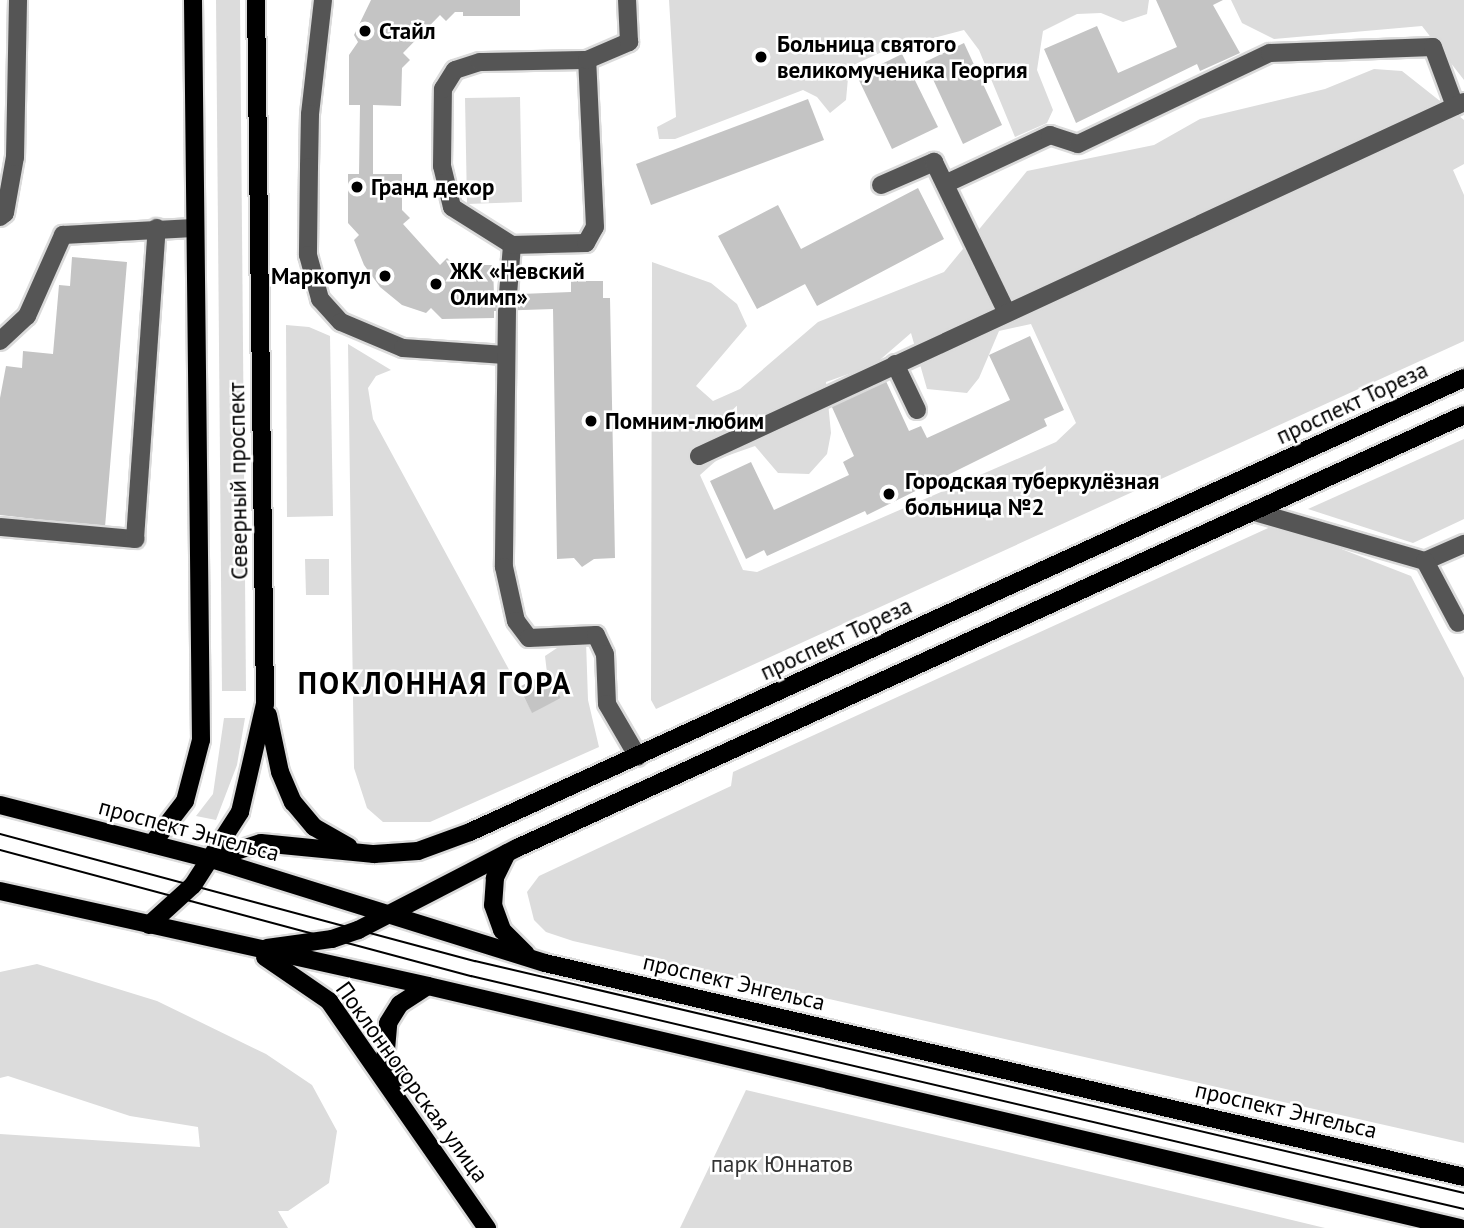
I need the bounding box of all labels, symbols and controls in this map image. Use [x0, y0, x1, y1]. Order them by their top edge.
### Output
place label: Стайл [379, 17, 436, 45]
marker: Стайл [357, 23, 373, 39]
place label: Больница святого великомученика Георгия [777, 30, 1028, 84]
marker: Больница святого великомученика Георгия [751, 47, 771, 67]
place label: Гранд декор [371, 173, 494, 201]
marker: Гранд декор [349, 179, 365, 195]
place label: ЖК «Невский Олимп» [450, 257, 585, 311]
place label: Маркопул [271, 262, 371, 290]
marker: Маркопул [377, 268, 393, 284]
marker: ЖК «Невский Олимп» [428, 276, 444, 292]
street label: проспект Тореза [1271, 356, 1433, 450]
street label: Северный проспект [222, 382, 254, 580]
place label: Помним-любим [605, 407, 764, 435]
marker: Помним-любим [583, 413, 599, 429]
place label: Городская туберкулёзная больница №2 [905, 467, 1160, 521]
marker: Городская туберкулёзная больница №2 [879, 484, 899, 504]
street label: проспект Тореза [755, 592, 917, 686]
district label: ПОКЛОННАЯ ГОРА [300, 665, 570, 701]
street label: проспект Энгельса [95, 793, 283, 867]
street label: проспект Энгельса [640, 948, 828, 1016]
street label: Поклонногорская улица [330, 976, 494, 1188]
street label: проспект Энгельса [1192, 1076, 1380, 1144]
park label: парк Юннатов [711, 1150, 853, 1178]

